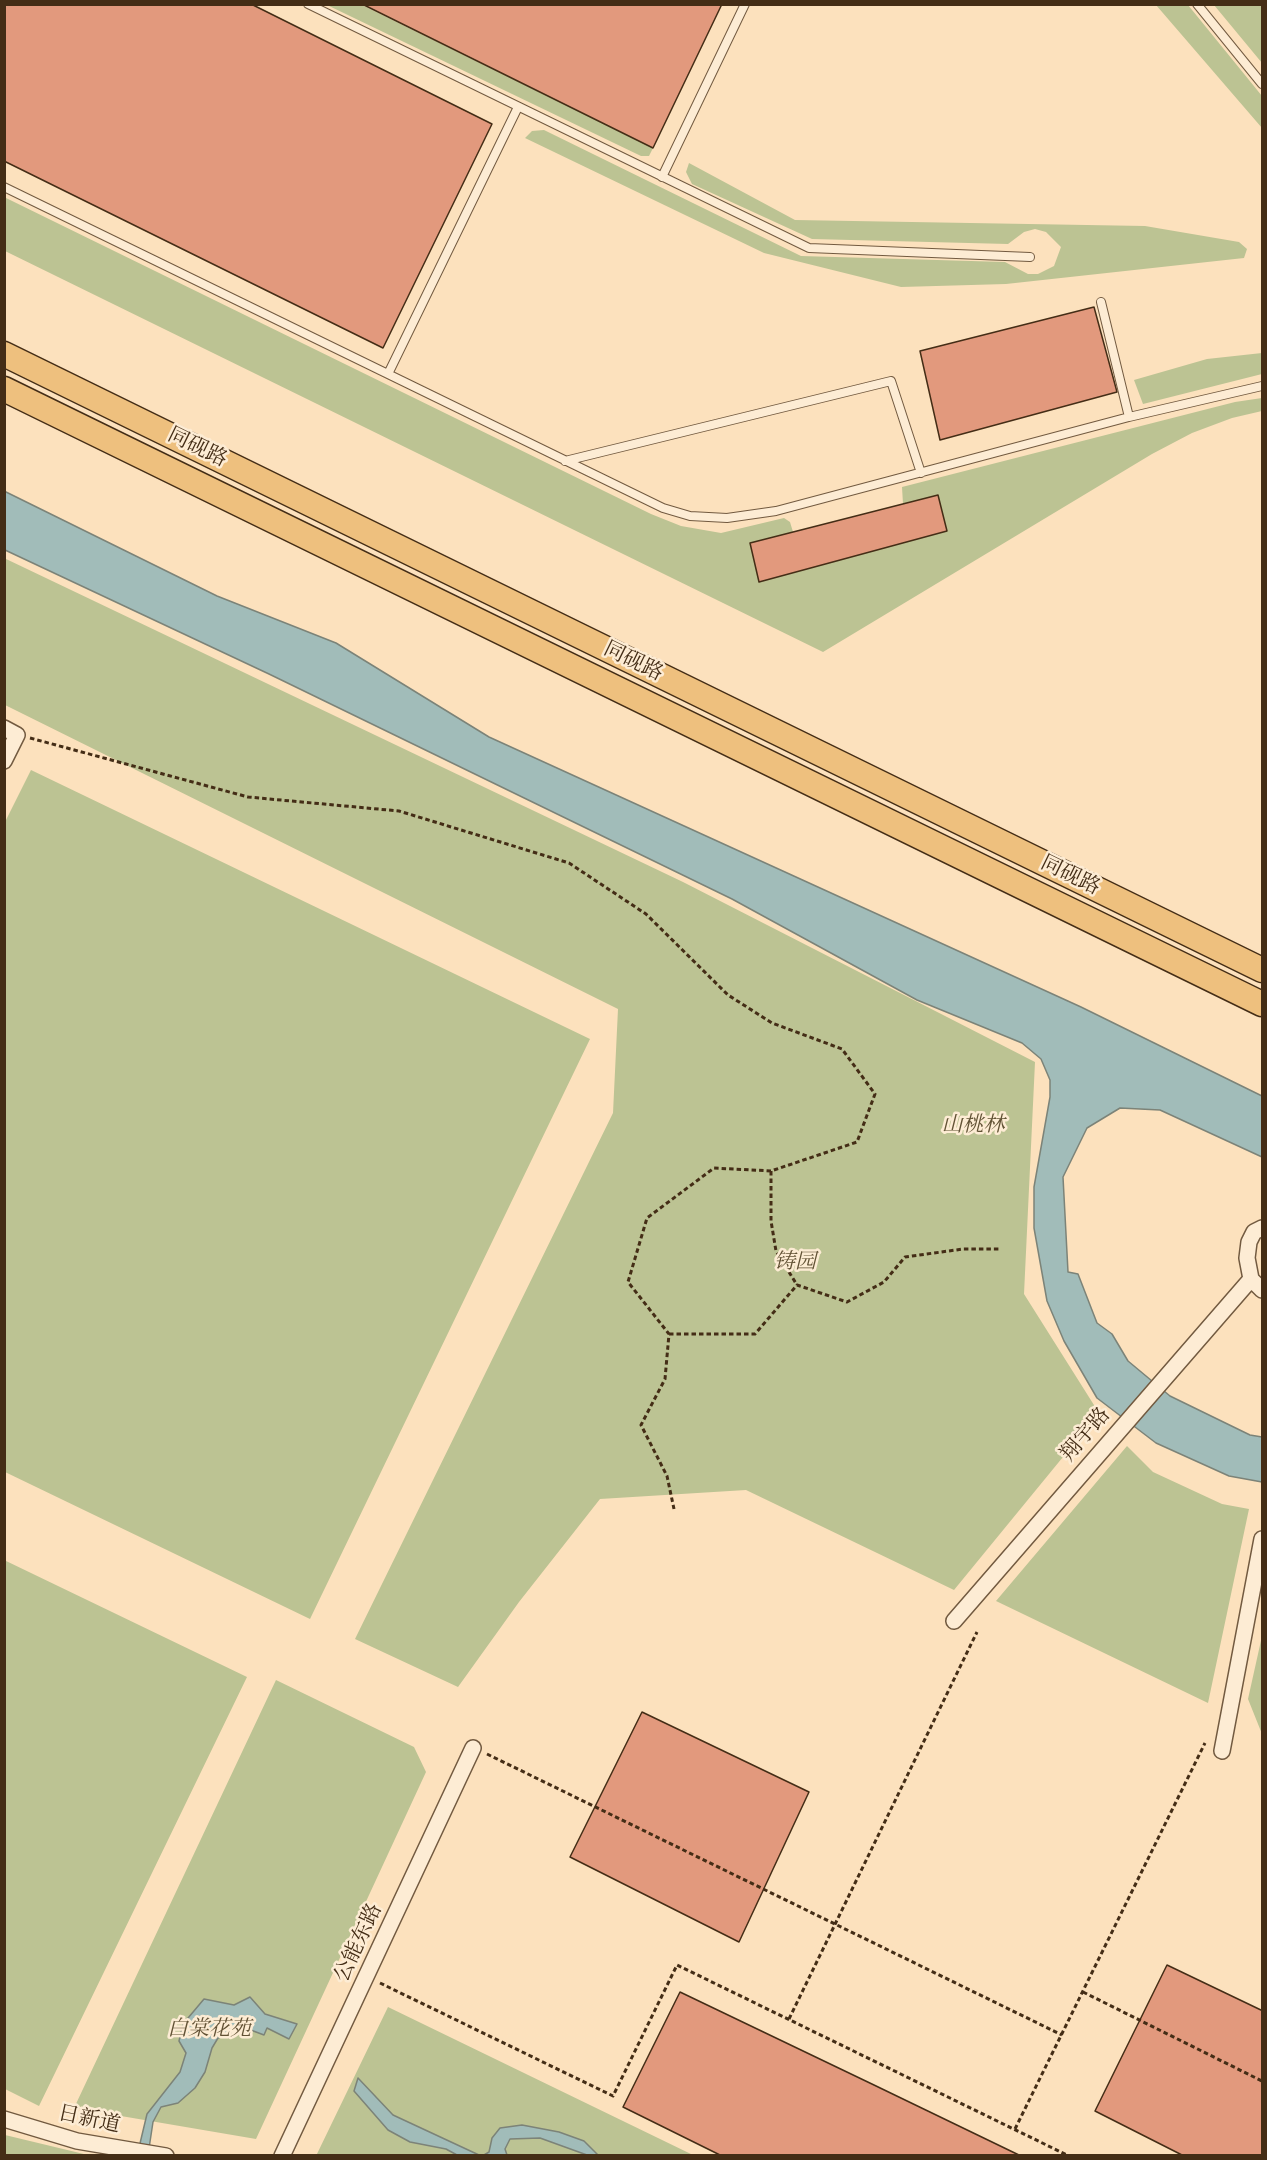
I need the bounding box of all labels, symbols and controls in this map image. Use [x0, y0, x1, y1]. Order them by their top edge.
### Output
street label: 同砚路 [163, 423, 231, 473]
street label: 同砚路 [599, 637, 667, 687]
street label: 同砚路 [1036, 851, 1104, 901]
park label: 山桃林 [942, 1113, 1004, 1139]
park label: 铸园 [774, 1250, 816, 1276]
street label: 翔宇路 [1056, 1403, 1116, 1467]
street label: 公能东路 [330, 1900, 388, 1986]
park label: 白棠花苑 [167, 2017, 251, 2043]
street label: 日新道 [56, 2101, 122, 2139]

